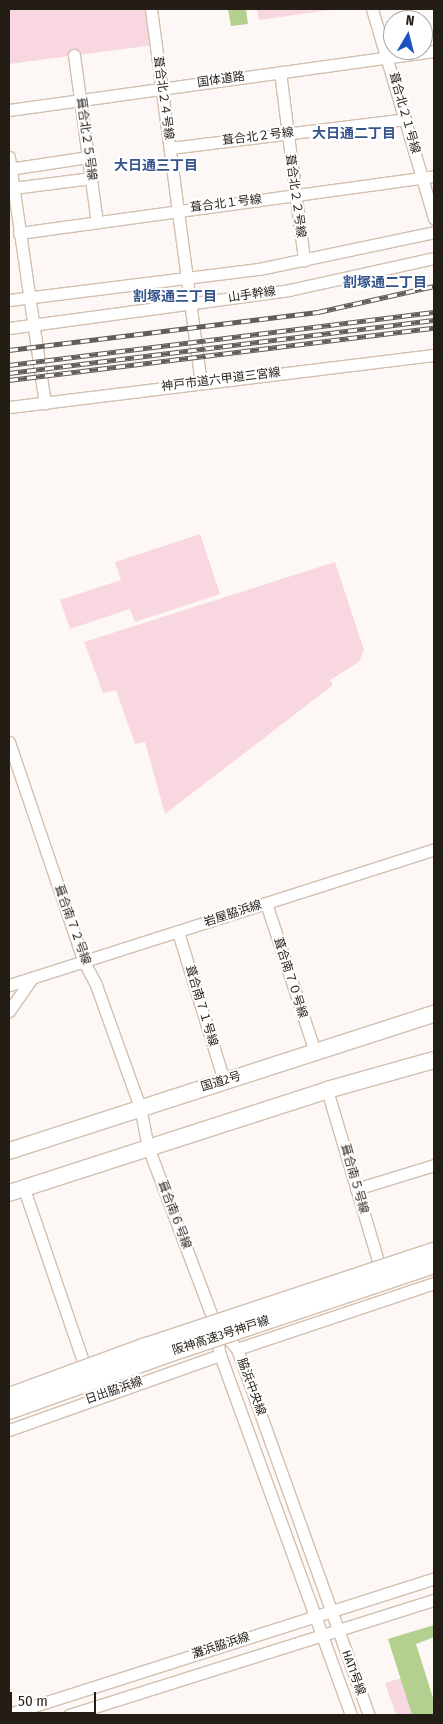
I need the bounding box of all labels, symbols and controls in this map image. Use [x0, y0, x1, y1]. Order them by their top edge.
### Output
north arrow [383, 10, 433, 60]
text: N [405, 12, 415, 30]
street label: 葺合北２４号線 [150, 55, 176, 141]
street label: 国体道路 [196, 70, 246, 90]
street label: 葺合北２１号線 [386, 71, 422, 155]
street label: 葺合北２５号線 [73, 96, 99, 182]
street label: 葺合北２号線 [221, 125, 295, 149]
district label: 大日通二丁目 [312, 126, 396, 142]
street label: 葺合北２２号線 [282, 153, 308, 239]
district label: 大日通三丁目 [114, 158, 198, 174]
street label: 葺合北１号線 [189, 192, 263, 216]
district label: 割塚通二丁目 [343, 275, 427, 291]
street label: 山手幹線 [227, 285, 277, 305]
district label: 割塚通三丁目 [133, 289, 217, 305]
street label: 神戸市道六甲道三宮線 [161, 366, 281, 394]
street label: 葺合南７２号線 [51, 883, 93, 967]
street label: 岩屋脇浜線 [202, 898, 264, 930]
street label: 葺合南７０号線 [270, 936, 310, 1020]
street label: 葺合南７１号線 [182, 964, 220, 1048]
street label: 国道2号 [199, 1069, 243, 1095]
street label: 葺合南５号線 [337, 1142, 371, 1216]
street label: 葺合南６号線 [154, 1179, 194, 1251]
street label: 阪神高速3号神戸線 [171, 1313, 271, 1359]
street label: 脇浜中央線 [234, 1356, 268, 1418]
street label: 日出脇浜線 [83, 1374, 145, 1408]
street label: 灘浜脇浜線 [190, 1630, 252, 1662]
street label: HAT1号線 [338, 1648, 368, 1698]
scale bar [12, 1682, 99, 1714]
text: 50 m [18, 1692, 48, 1710]

